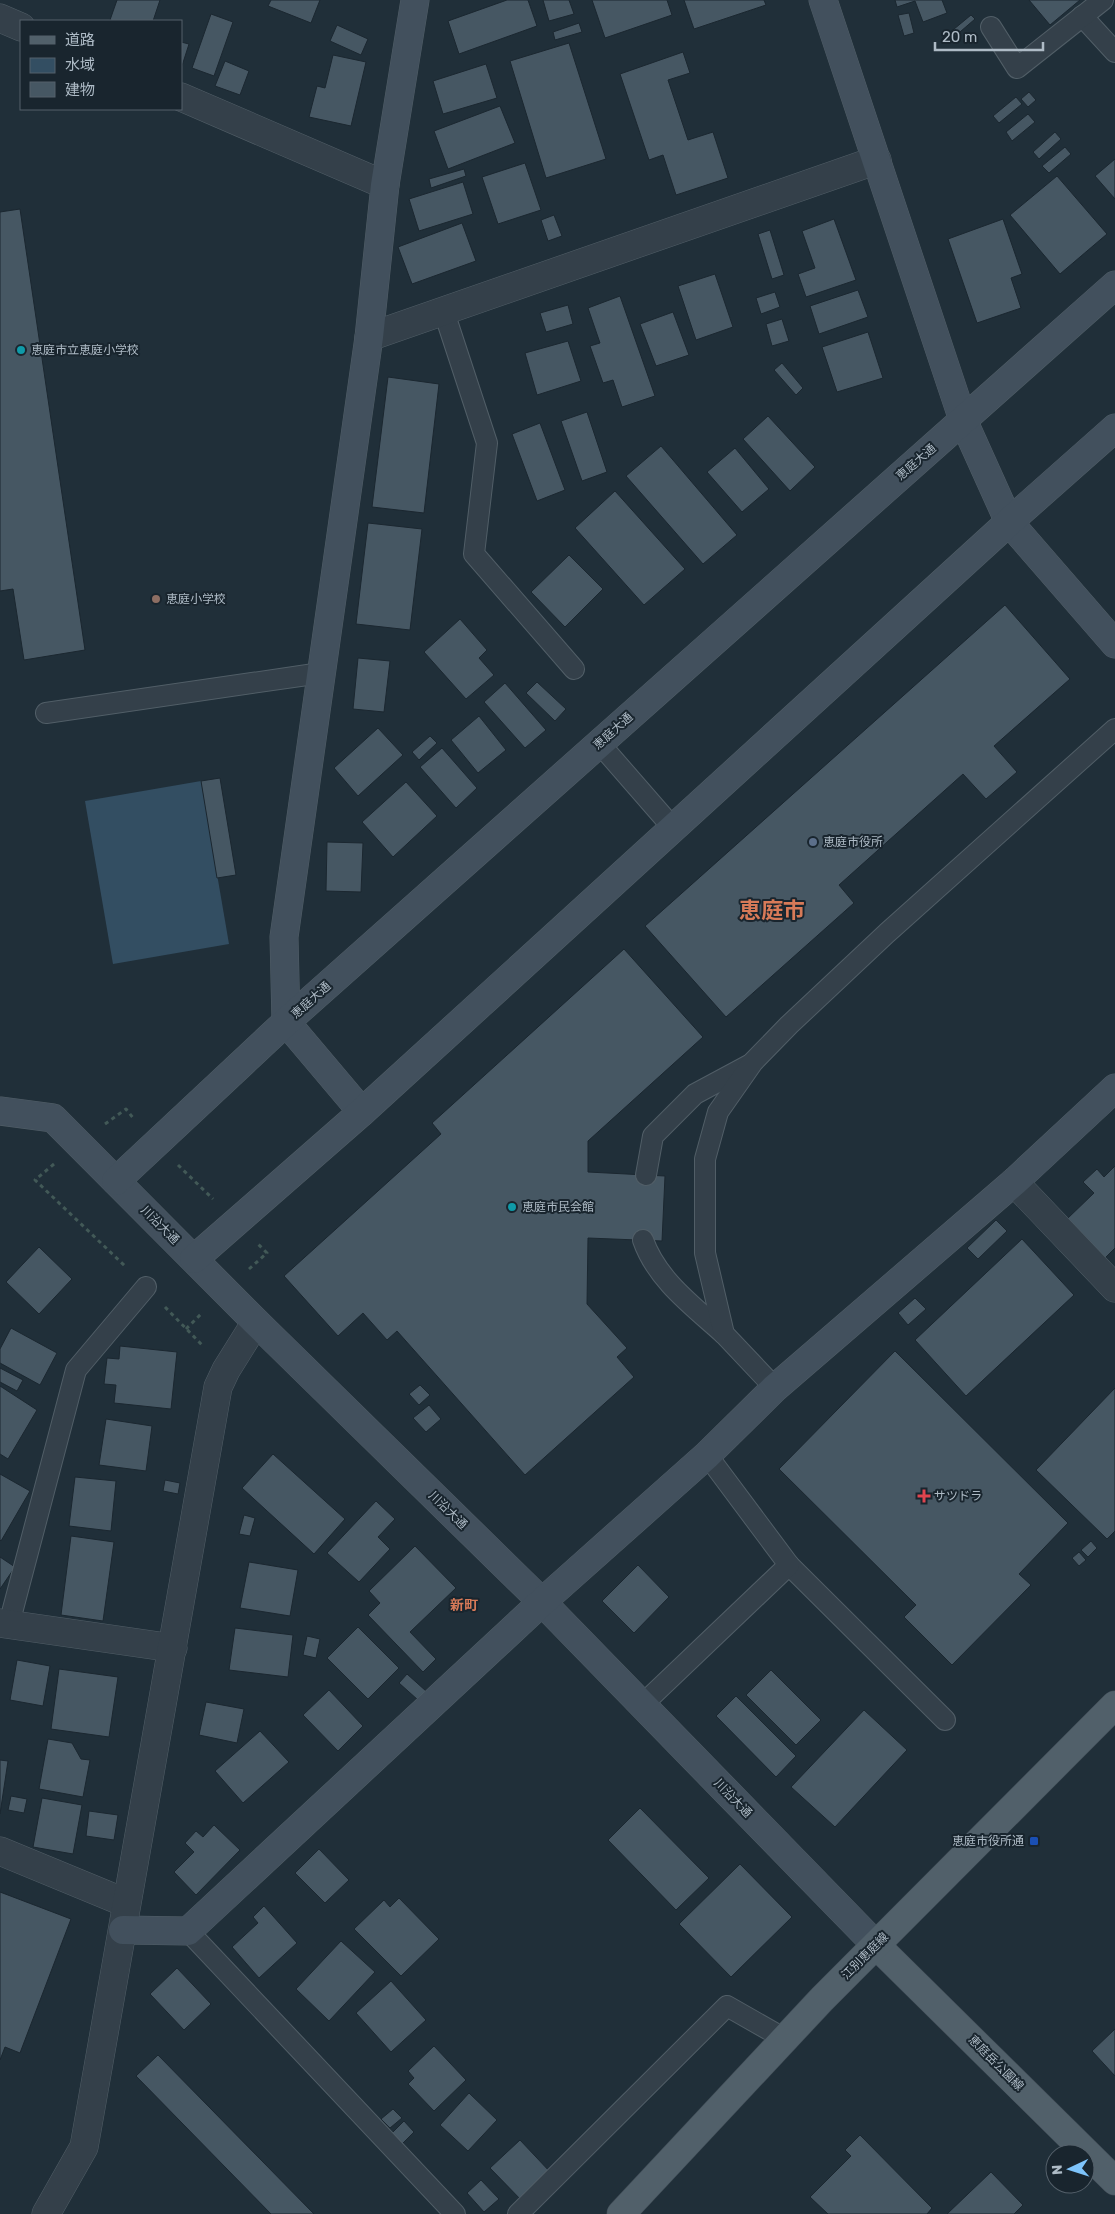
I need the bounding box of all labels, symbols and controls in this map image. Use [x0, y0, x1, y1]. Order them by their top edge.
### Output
legend [20, 20, 182, 110]
scale bar [935, 20, 1042, 52]
text: 20 m [942, 28, 977, 46]
text: 道路 [65, 31, 95, 49]
text: 水域 [65, 56, 95, 74]
text: 建物 [65, 81, 95, 99]
place label: 恵庭市立恵庭小学校 [31, 343, 139, 357]
marker: 恵庭市立恵庭小学校 [15, 344, 27, 356]
street label: 恵庭大通 [893, 441, 939, 483]
place label: 恵庭小学校 [166, 592, 226, 606]
marker: 恵庭小学校 [150, 593, 162, 605]
street label: 恵庭大通 [590, 710, 636, 752]
place label: 恵庭市役所 [823, 835, 883, 849]
marker: 恵庭市役所 [807, 836, 819, 848]
district label: 恵庭市 [739, 897, 805, 924]
street label: 恵庭大通 [288, 979, 334, 1021]
place label: 恵庭市民会館 [522, 1200, 594, 1214]
marker: 恵庭市民会館 [506, 1201, 518, 1213]
street label: 川沿大通 [138, 1203, 182, 1247]
street label: 川沿大通 [426, 1488, 470, 1532]
place label: サツドラ [934, 1489, 982, 1503]
marker: サツドラ [918, 1490, 930, 1502]
district label: 新町 [450, 1597, 478, 1614]
street label: 川沿大通 [711, 1776, 755, 1820]
place label: 恵庭市役所通 [952, 1834, 1024, 1848]
marker: 恵庭市役所通 [1028, 1835, 1040, 1847]
street label: 江別恵庭線 [839, 1930, 891, 1982]
street label: 恵庭岳公園線 [966, 2033, 1026, 2093]
north arrow [1045, 2144, 1095, 2194]
text: N [1049, 2164, 1066, 2175]

